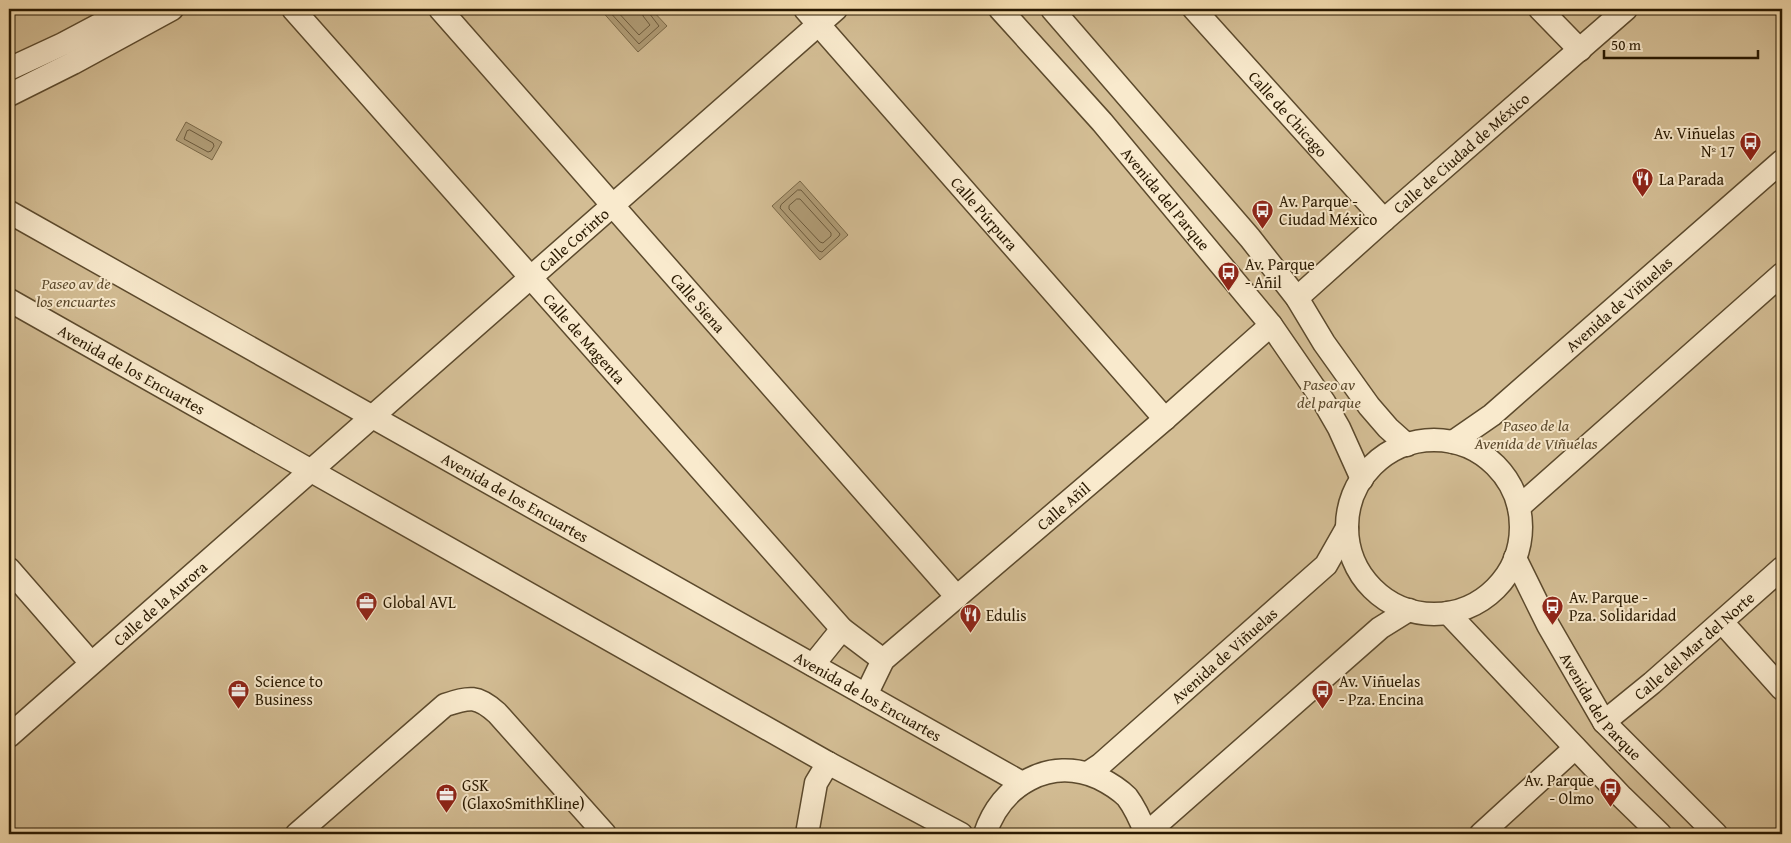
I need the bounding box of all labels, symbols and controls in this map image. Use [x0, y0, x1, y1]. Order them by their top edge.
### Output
scale bar [1604, 28, 1757, 60]
text: 50 m [1611, 34, 1642, 55]
street label: Calle de Chicago [1243, 65, 1334, 162]
street label: Calle de Ciudad de México [1387, 87, 1534, 219]
place label: Av. Viñuelas Nº 17 [1654, 121, 1735, 163]
bus stop icon: Av. Viñuelas Nº 17 [1739, 130, 1763, 161]
street label: Avenida del Parque [1116, 142, 1216, 256]
restaurant icon: La Parada [1631, 167, 1655, 198]
place label: La Parada [1659, 167, 1725, 191]
street label: Calle Púrpura [945, 171, 1024, 256]
place label: Av. Parque - Ciudad México [1279, 189, 1378, 231]
bus stop icon: Av. Parque - Ciudad México [1251, 198, 1275, 229]
street label: Calle Corinto [533, 202, 614, 277]
street label: Avenida de Viñuelas [1560, 250, 1678, 358]
place label: Av. Parque - Añil [1245, 252, 1315, 294]
bus stop icon: Av. Parque - Añil [1217, 261, 1241, 292]
street label: Calle Siena [665, 267, 731, 338]
park label: Paseo av de los encuartes [36, 271, 116, 313]
street label: Calle de Magenta [538, 288, 632, 389]
street label: Avenida de los Encuartes [54, 318, 210, 421]
park label: Paseo av del parque [1297, 372, 1362, 414]
park label: Paseo de la Avenida de Viñuelas [1473, 413, 1598, 455]
street label: Avenida de los Encuartes [437, 446, 593, 548]
street label: Calle Añil [1031, 476, 1096, 536]
street label: Calle de la Aurora [108, 555, 213, 651]
place label: Av. Parque - Pza. Solidaridad [1569, 585, 1677, 627]
street label: Calle del Mar del Norte [1628, 586, 1760, 705]
office icon: Global AVL [355, 590, 379, 621]
place label: Global AVL [383, 590, 456, 614]
bus stop icon: Av. Parque - Pza. Solidaridad [1541, 594, 1565, 625]
street label: Avenida de Viñuelas [1165, 601, 1283, 709]
restaurant icon: Edulis [958, 603, 982, 634]
place label: Edulis [986, 603, 1027, 627]
street label: Avenida de los Encuartes [790, 645, 946, 747]
street label: Avenida del Parque [1554, 648, 1647, 765]
place label: Science to Business [255, 669, 323, 711]
place label: Av. Viñuelas - Pza. Encina [1339, 669, 1424, 711]
office icon: Science to Business [227, 678, 251, 709]
bus stop icon: Av. Viñuelas - Pza. Encina [1311, 678, 1335, 709]
place label: Av. Parque - Olmo [1524, 768, 1594, 810]
place label: GSK (GlaxoSmithKline) [462, 773, 585, 815]
bus stop icon: Av. Parque - Olmo [1598, 777, 1622, 808]
office icon: GSK (GlaxoSmithKline) [434, 782, 458, 813]

